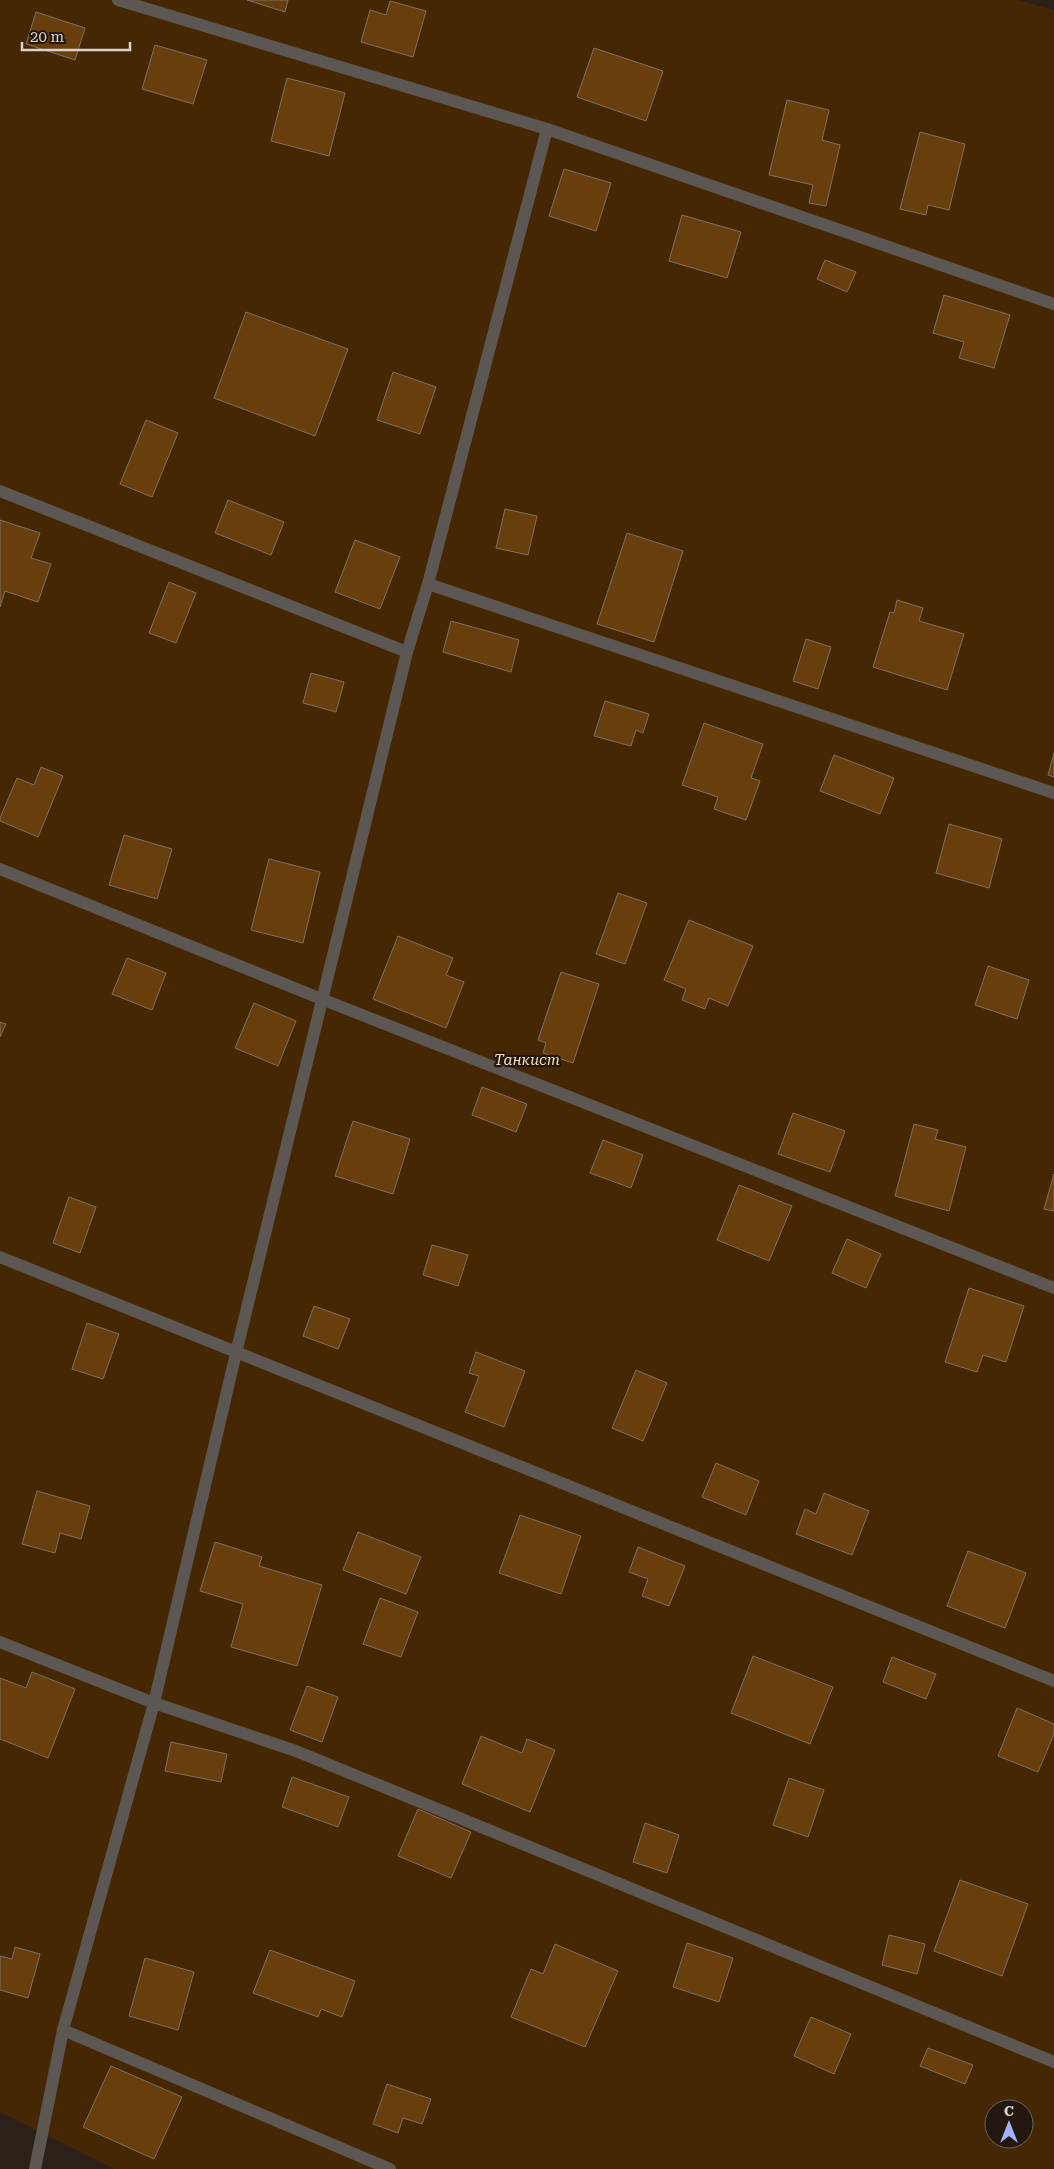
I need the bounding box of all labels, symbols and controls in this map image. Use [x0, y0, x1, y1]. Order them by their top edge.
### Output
scale bar [22, 20, 130, 52]
text: 20 m [30, 28, 65, 46]
park label: Танкист [494, 1051, 560, 1069]
north arrow [984, 2099, 1034, 2149]
text: С [1004, 2103, 1014, 2119]

